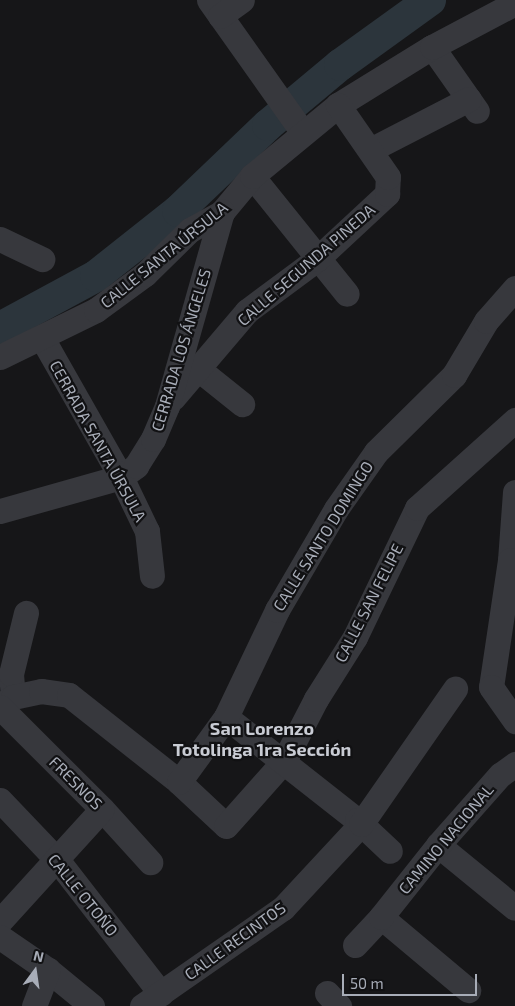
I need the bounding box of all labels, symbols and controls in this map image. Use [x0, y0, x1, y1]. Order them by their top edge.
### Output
street label: CALLE SANTA ÚRSULA [96, 198, 232, 312]
street label: CALLE SEGUNDA PINEDA [233, 200, 379, 330]
street label: CERRADA LOS ÁNGELES [147, 266, 215, 434]
street label: CERRADA SANTA ÚRSULA [45, 357, 151, 525]
street label: CALLE SANTO DOMINGO [269, 457, 377, 615]
street label: CALLE SAN FELIPE [331, 541, 407, 665]
district label: San Lorenzo Totolinga 1ra Sección [173, 718, 351, 761]
street label: FRESNOS [45, 752, 107, 814]
street label: CAMINO NACIONAL [394, 780, 498, 898]
street label: CALLE OTOÑO [44, 850, 122, 940]
street label: CALLE RECINTOS [181, 898, 289, 984]
north arrow [10, 946, 60, 996]
text: N [32, 946, 46, 965]
scale bar [345, 964, 480, 996]
text: 50 m [350, 974, 384, 992]

